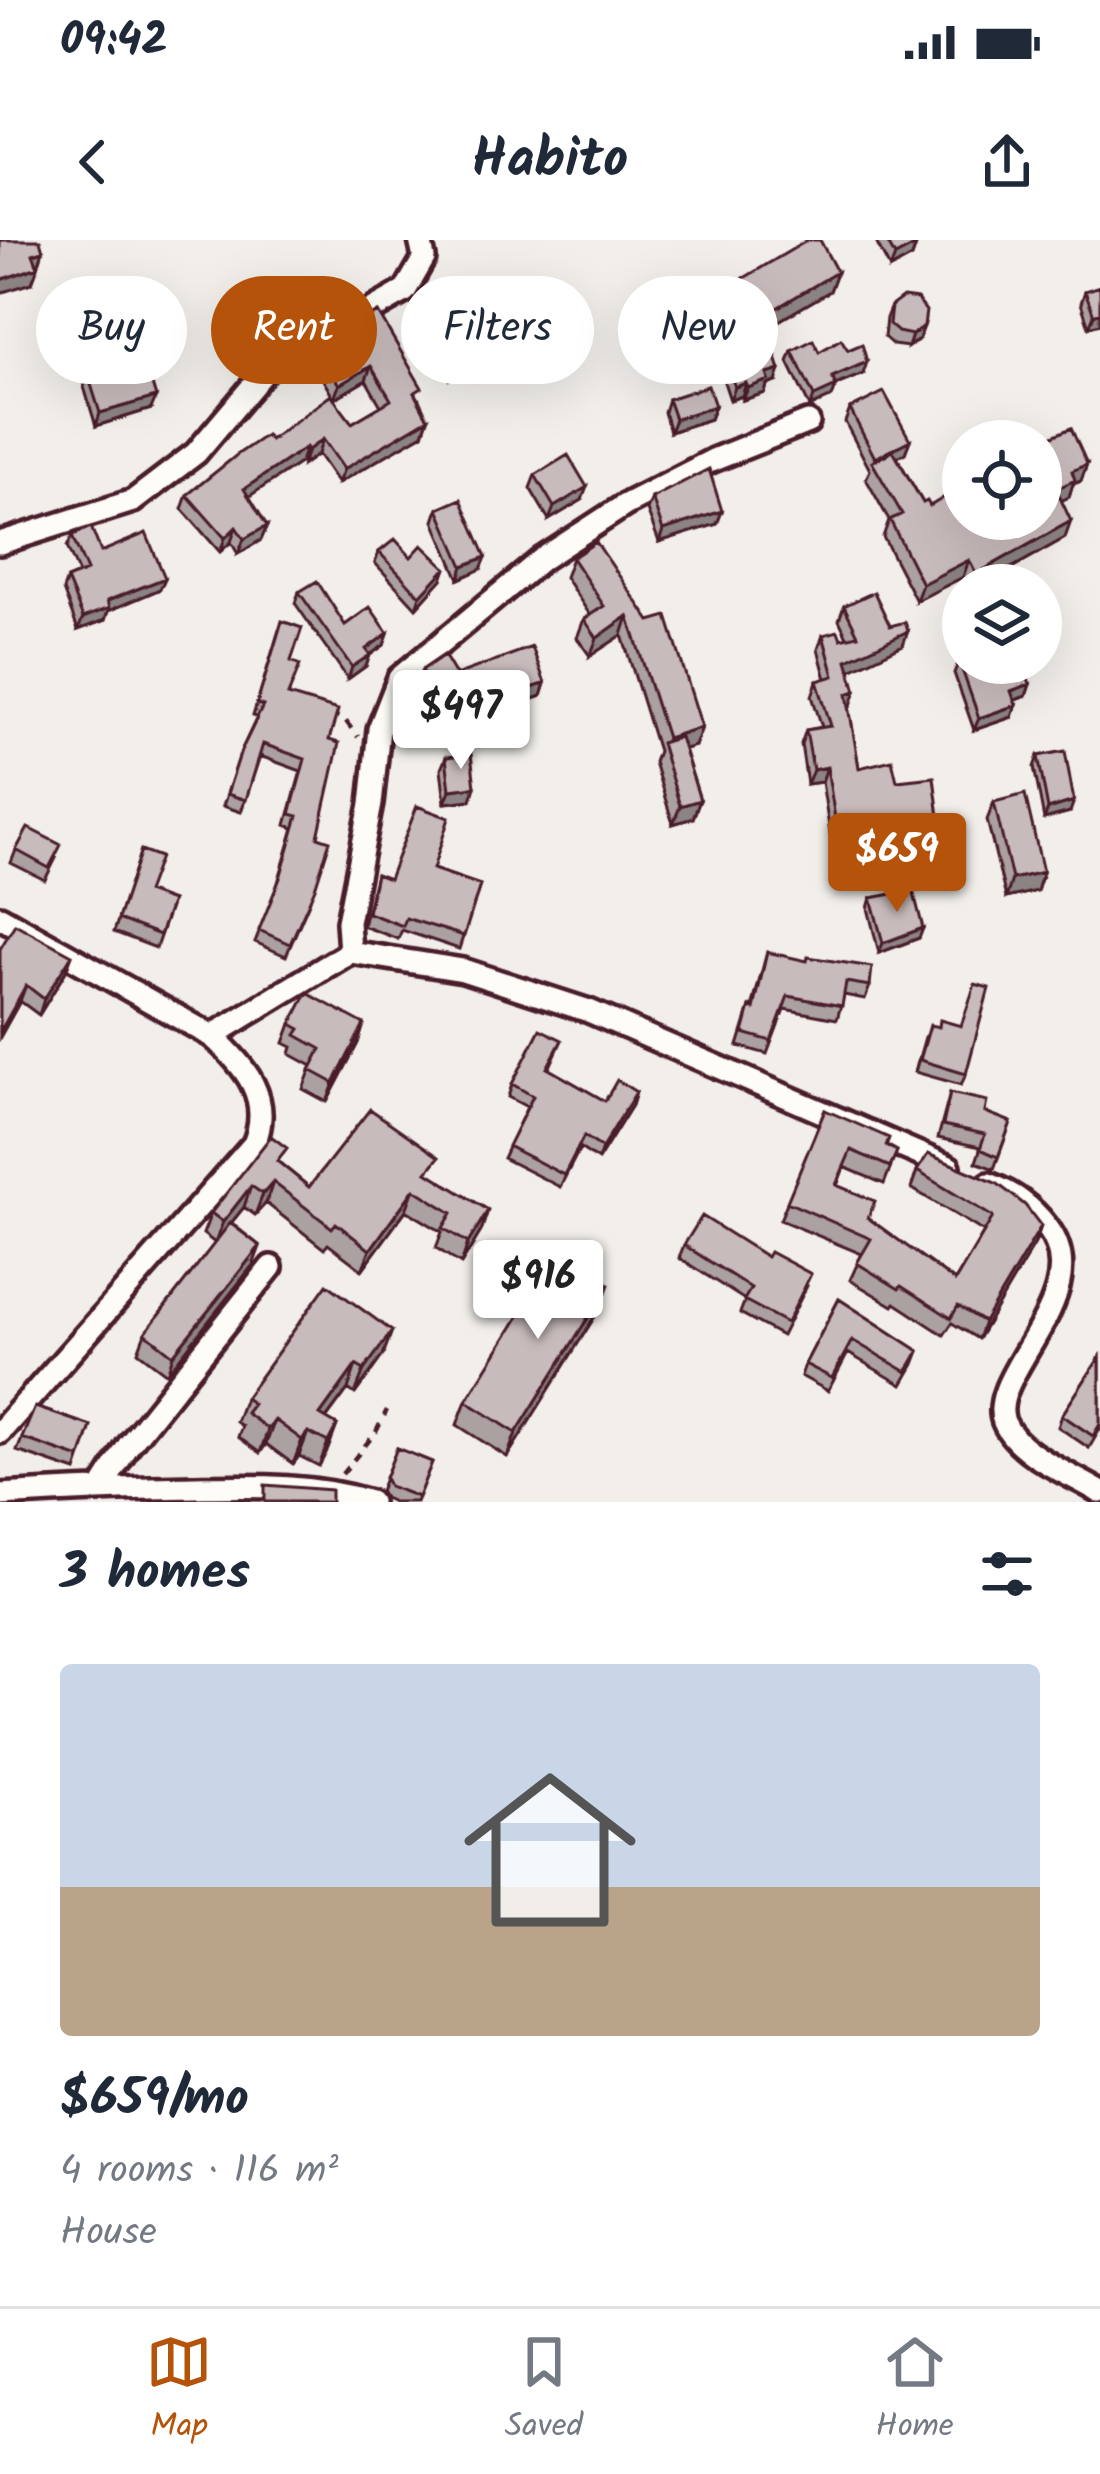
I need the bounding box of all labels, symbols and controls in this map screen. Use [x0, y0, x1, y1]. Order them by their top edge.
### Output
text: 09:42 [60, 6, 168, 78]
text: Habito [472, 119, 628, 205]
icon: back [60, 129, 126, 195]
icon: share [974, 129, 1040, 195]
chip: Buy [36, 276, 187, 384]
chip: Rent [211, 276, 377, 384]
chip: Filters [401, 276, 594, 384]
chip: New [618, 276, 778, 384]
map controls [942, 420, 1062, 684]
button: locate [942, 420, 1062, 540]
button: layers [942, 564, 1062, 684]
pin: $497 [390, 670, 532, 772]
text: $497 [420, 678, 502, 740]
pin: $659 [826, 813, 968, 915]
text: $659 [855, 821, 939, 883]
pin: $916 [467, 1240, 609, 1342]
text: $916 [500, 1248, 576, 1310]
text: 3 homes [60, 1534, 250, 1615]
icon: filters [974, 1541, 1040, 1607]
icon: home [442, 1742, 658, 1958]
text: $659/mo [60, 2060, 249, 2141]
text: 4 rooms · 116 m² [60, 2141, 338, 2203]
text: House [60, 2203, 157, 2265]
tab: Map [146, 2329, 212, 2454]
tab: Saved [505, 2329, 583, 2454]
tab: Home [876, 2329, 954, 2454]

